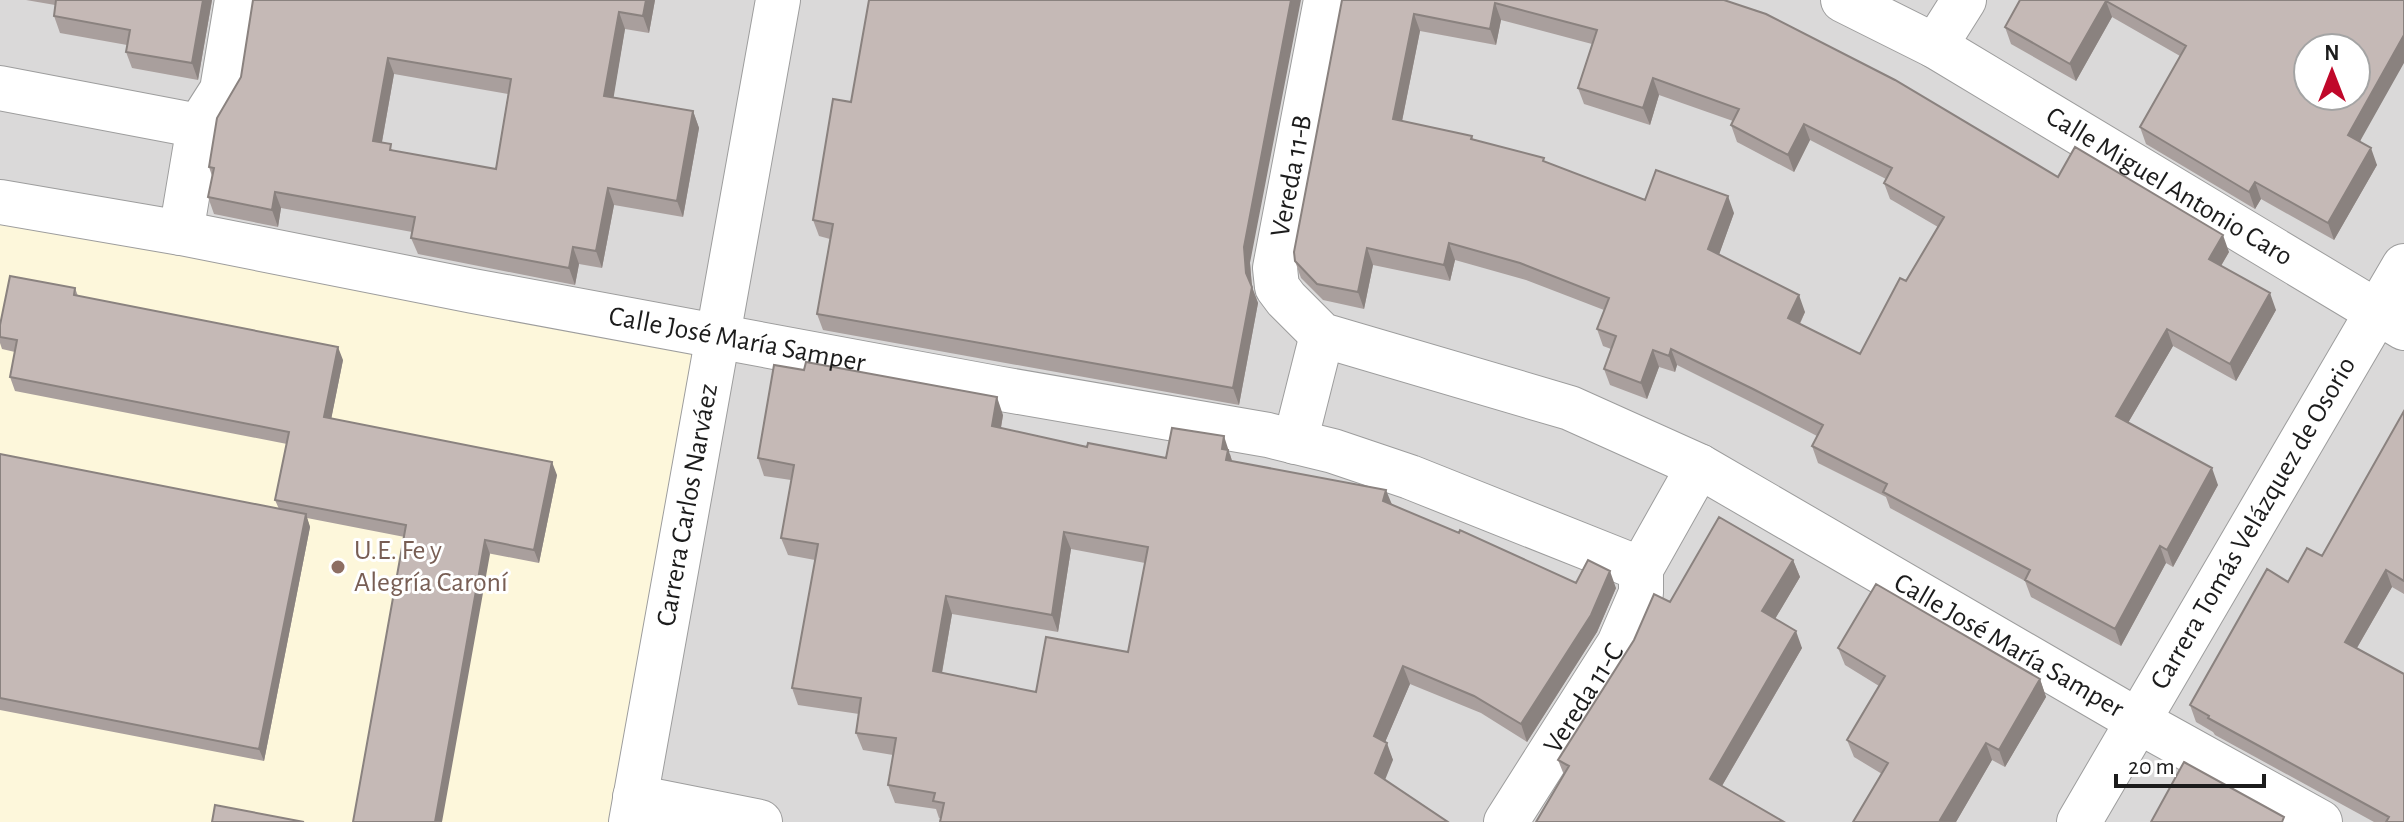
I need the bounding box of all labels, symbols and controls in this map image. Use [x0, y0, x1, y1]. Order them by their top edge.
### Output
north arrow [2292, 32, 2372, 112]
text: N [2324, 42, 2340, 64]
street label: Calle Miguel Antonio Caro [2041, 102, 2297, 271]
street label: Vereda 11-B [1266, 113, 1318, 239]
street label: Calle José María Samper [607, 302, 868, 378]
street label: Carrera Tomás Velázquez de Osorio [2146, 352, 2361, 694]
street label: Carrera Carlos Narváez [652, 382, 723, 629]
place label: U.E. Fe y Alegría Caroní [354, 537, 508, 597]
marker: U.E. Fe y Alegría Caroní [329, 558, 347, 576]
street label: Calle José María Samper [1889, 568, 2128, 723]
street label: Vereda 11-C [1539, 639, 1629, 759]
scale bar [2116, 738, 2264, 788]
text: 20 m [2128, 755, 2175, 779]

